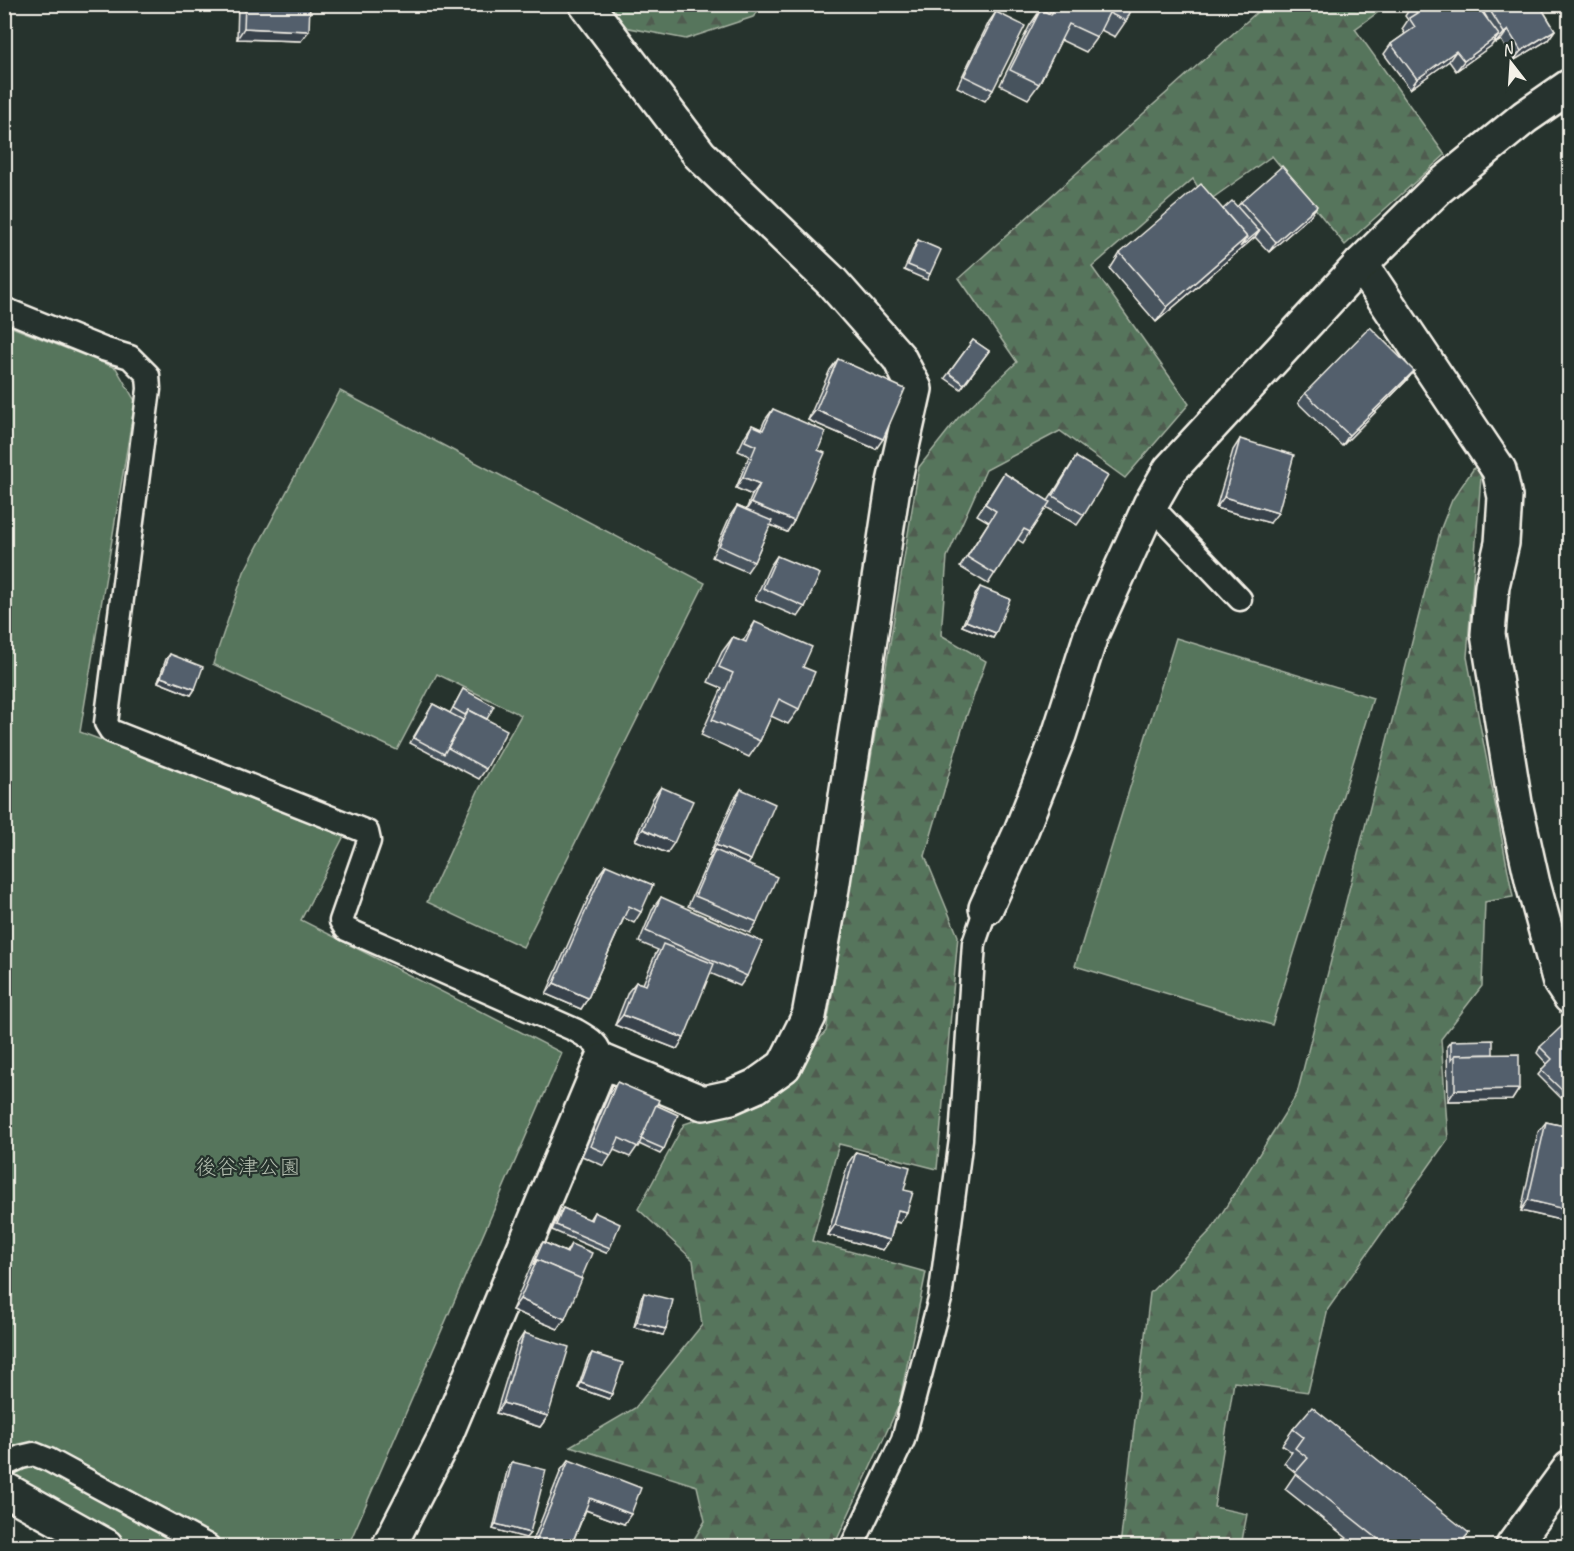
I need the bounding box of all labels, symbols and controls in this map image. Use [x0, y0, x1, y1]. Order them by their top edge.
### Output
north arrow [1481, 33, 1541, 93]
text: N [1499, 38, 1518, 61]
park label: 後谷津公園 [196, 1154, 301, 1180]

